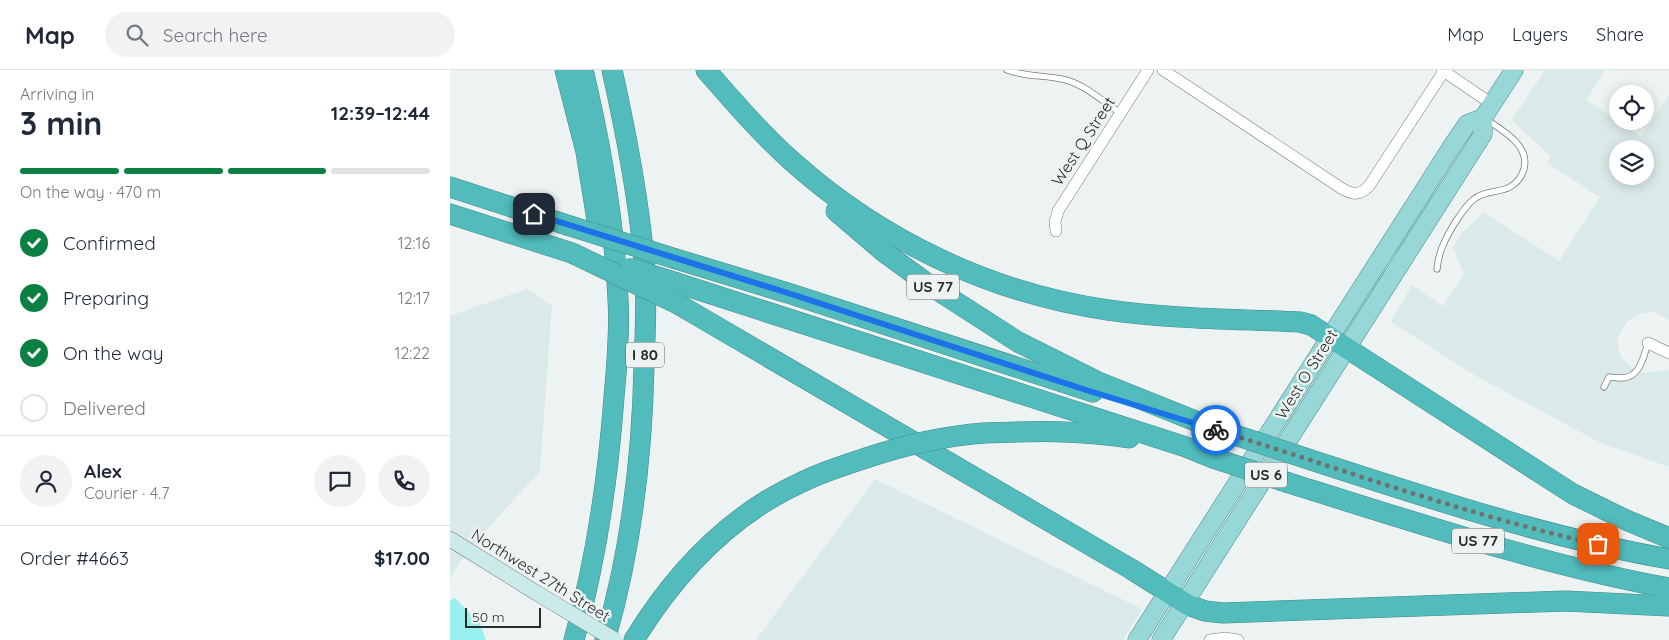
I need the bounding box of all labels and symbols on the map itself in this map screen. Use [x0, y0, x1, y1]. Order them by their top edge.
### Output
street label: West Q Street [1047, 93, 1119, 189]
pin [513, 193, 555, 235]
road number: US 77 [907, 274, 959, 300]
street label: West O Street [1271, 325, 1341, 423]
road number: I 80 [626, 342, 664, 368]
courier [1191, 405, 1241, 455]
road number: US 6 [1245, 462, 1287, 488]
pin [1577, 523, 1619, 565]
street label: Northwest 27th Street [468, 524, 614, 626]
road number: US 77 [1452, 528, 1504, 554]
scale bar [465, 605, 541, 628]

